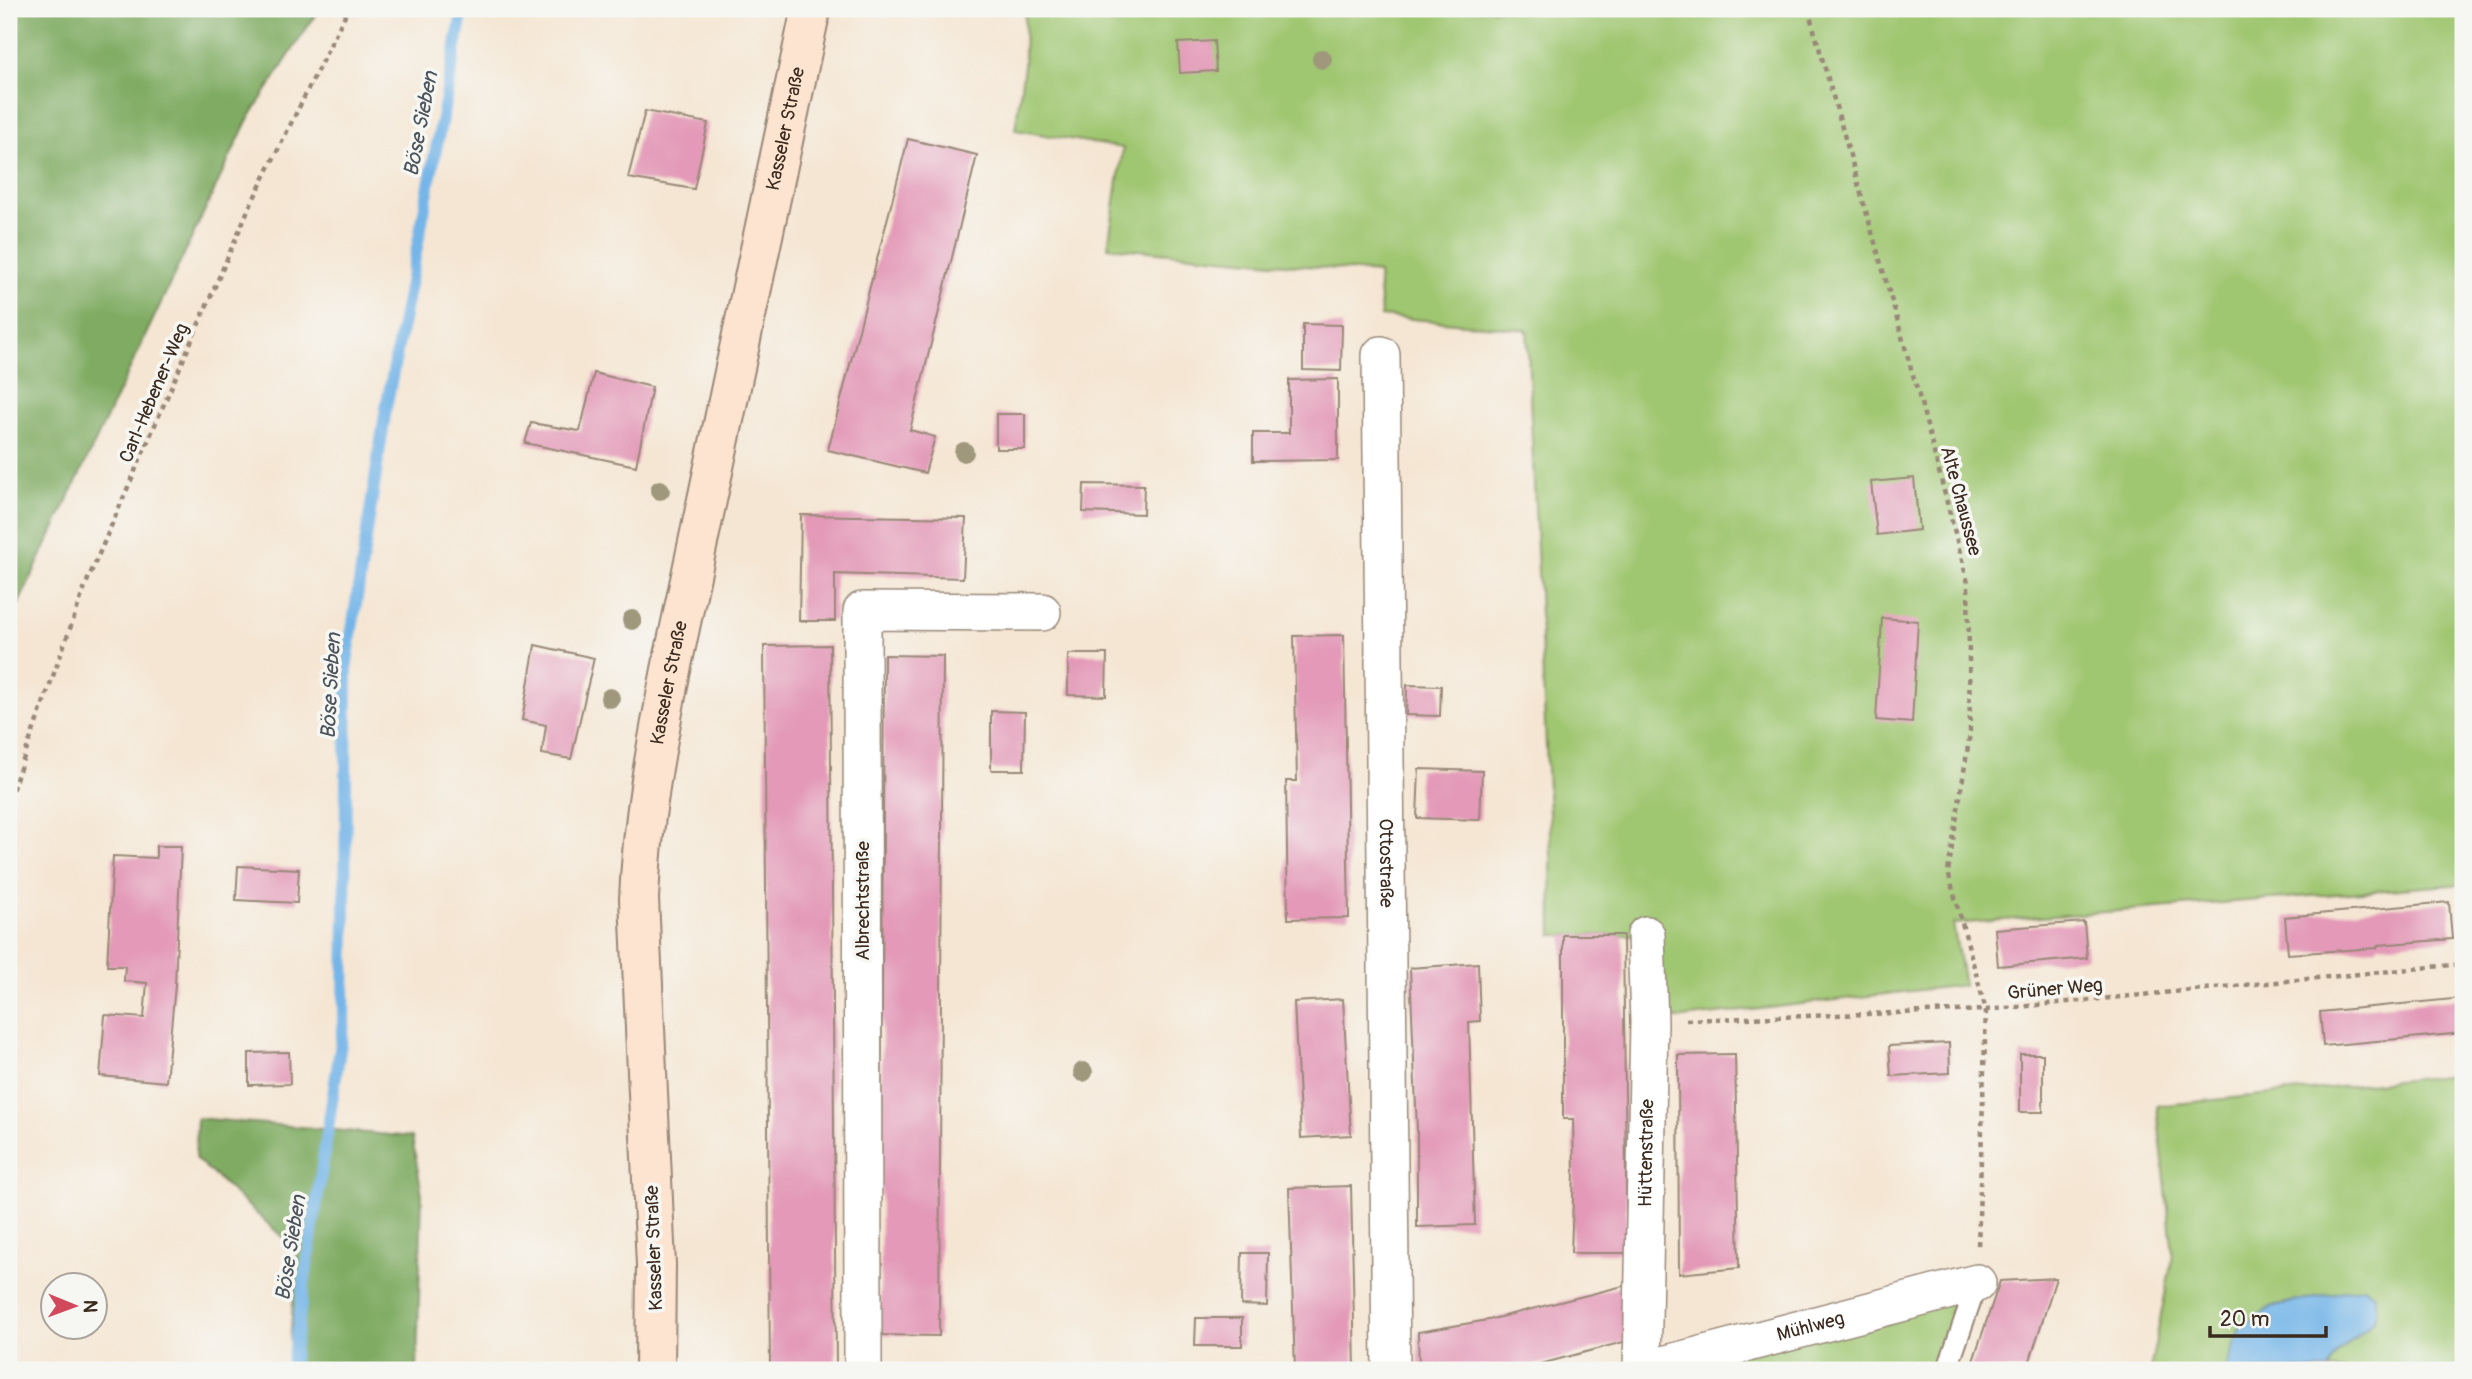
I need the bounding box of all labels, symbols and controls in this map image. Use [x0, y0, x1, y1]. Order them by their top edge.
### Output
street label: Kasseler Straße [761, 64, 810, 193]
water label: Böse Sieben [398, 68, 445, 179]
street label: Carl-Hebener-Weg [114, 320, 194, 466]
street label: Alte Chaussee [1935, 444, 1987, 559]
street label: Kasseler Straße [645, 618, 693, 747]
water label: Böse Sieben [315, 631, 347, 740]
street label: Ottostraße [1374, 818, 1398, 908]
street label: Albrechtstraße [851, 841, 875, 961]
street label: Grüner Weg [2006, 973, 2104, 1005]
street label: Hüttenstraße [1633, 1098, 1659, 1207]
street label: Kasseler Straße [640, 1184, 668, 1311]
water label: Böse Sieben [269, 1192, 313, 1303]
north arrow [38, 1270, 108, 1340]
scale bar [2210, 1295, 2325, 1339]
text: N [78, 1300, 102, 1313]
street label: Mühlweg [1774, 1306, 1847, 1347]
text: 20 m [2220, 1306, 2269, 1333]

